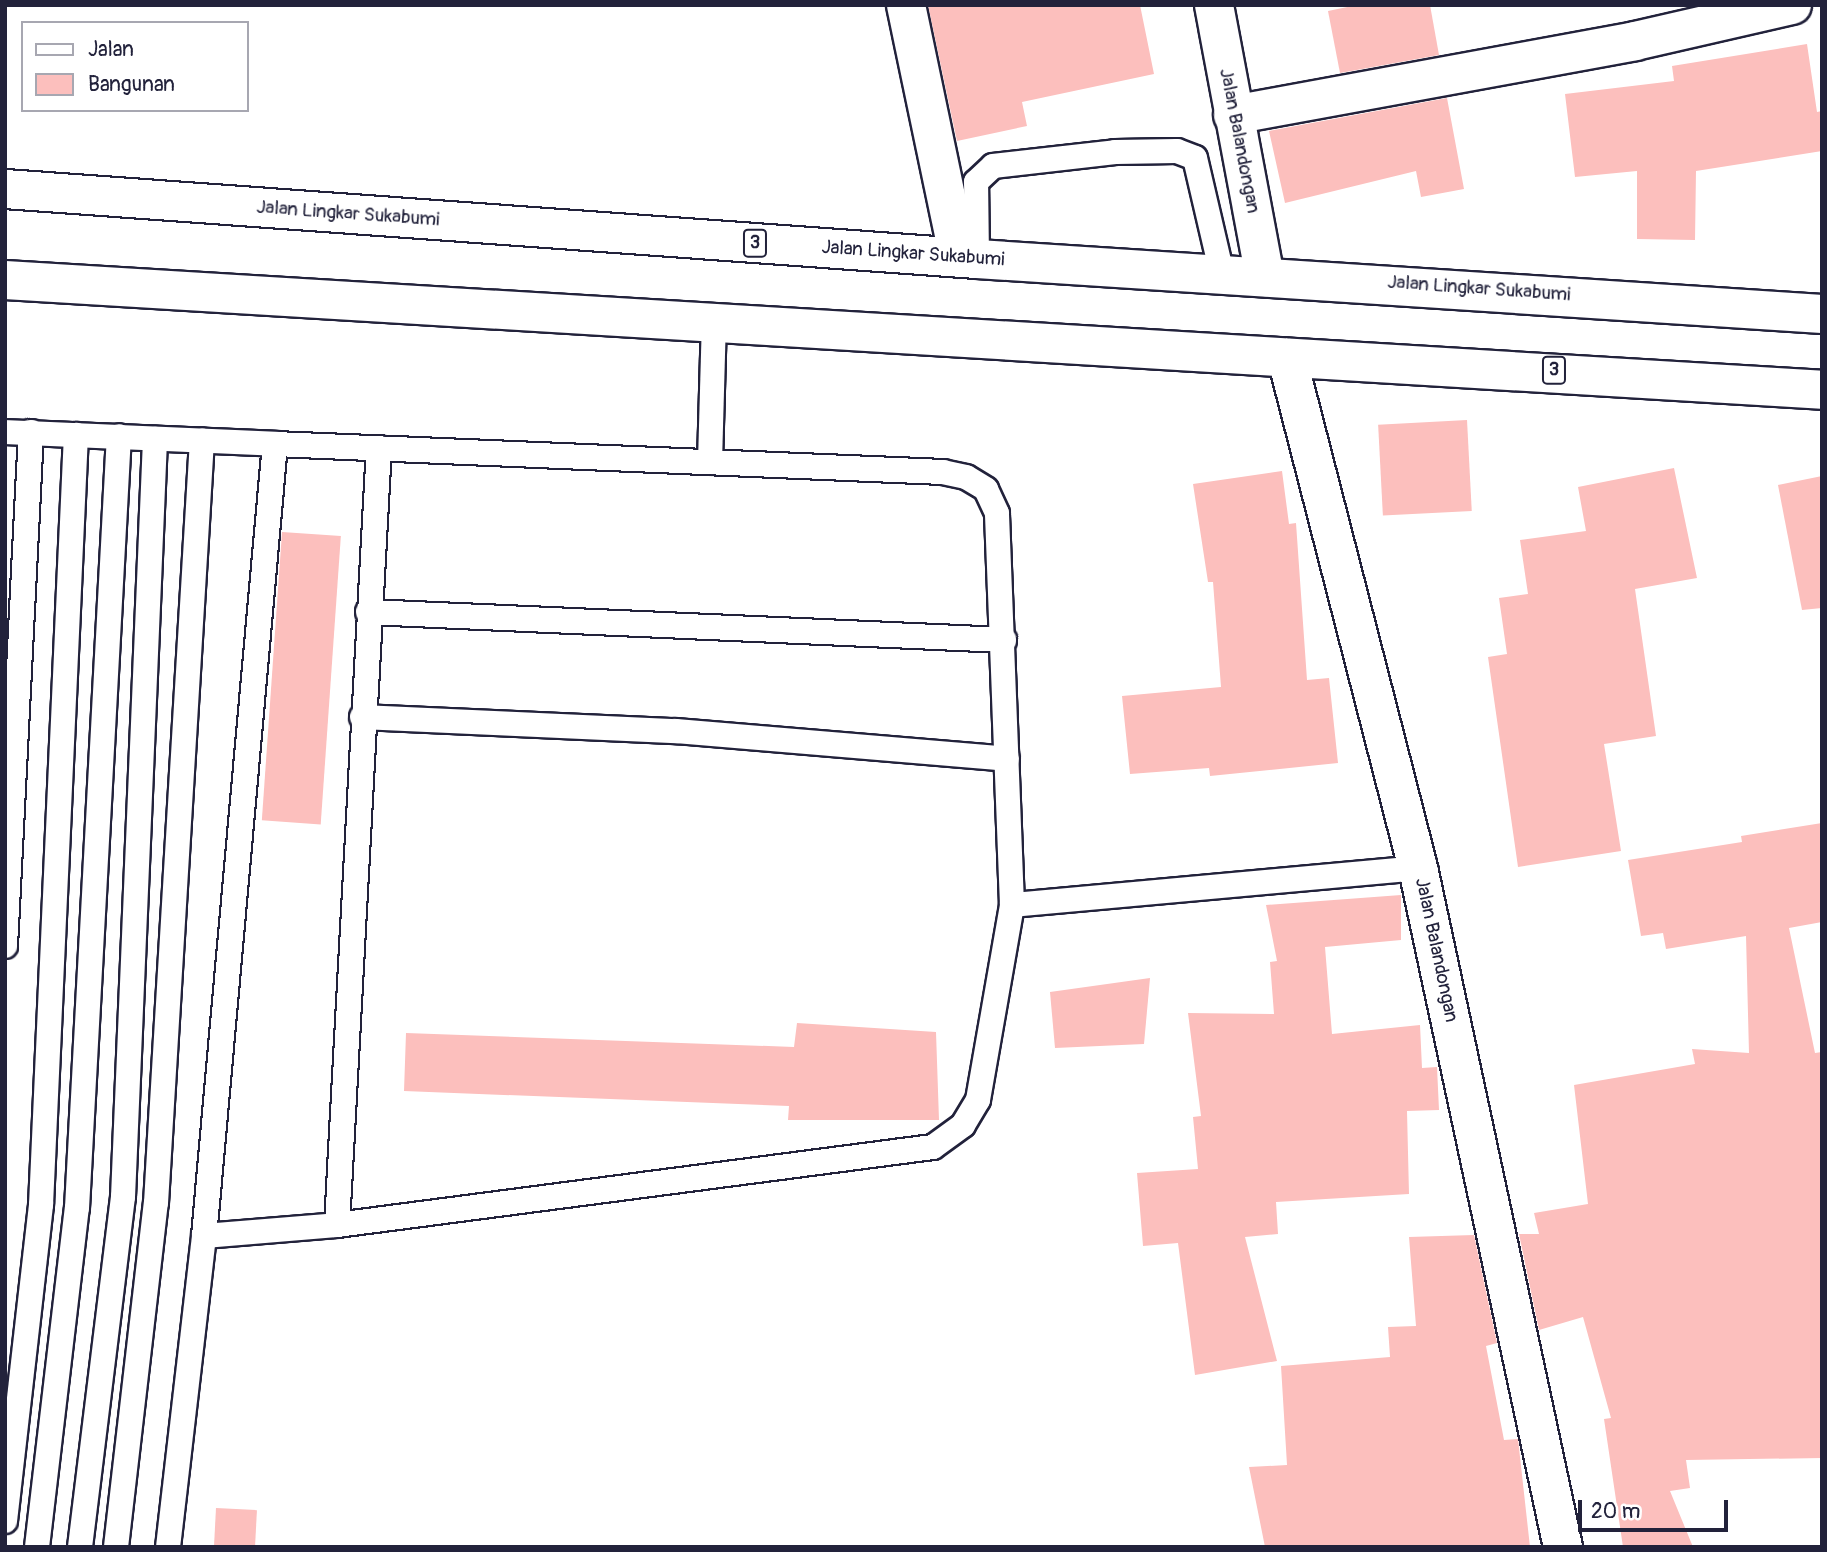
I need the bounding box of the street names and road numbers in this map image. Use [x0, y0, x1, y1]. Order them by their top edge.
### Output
street label: Jalan Balandongan [1214, 67, 1264, 215]
street label: Jalan Lingkar Sukabumi [256, 196, 440, 232]
road number: 3 [743, 229, 767, 258]
street label: Jalan Lingkar Sukabumi [821, 236, 1005, 272]
street label: Jalan Lingkar Sukabumi [1387, 271, 1571, 307]
road number: 3 [1542, 356, 1566, 384]
street label: Jalan Balandongan [1410, 876, 1462, 1024]

